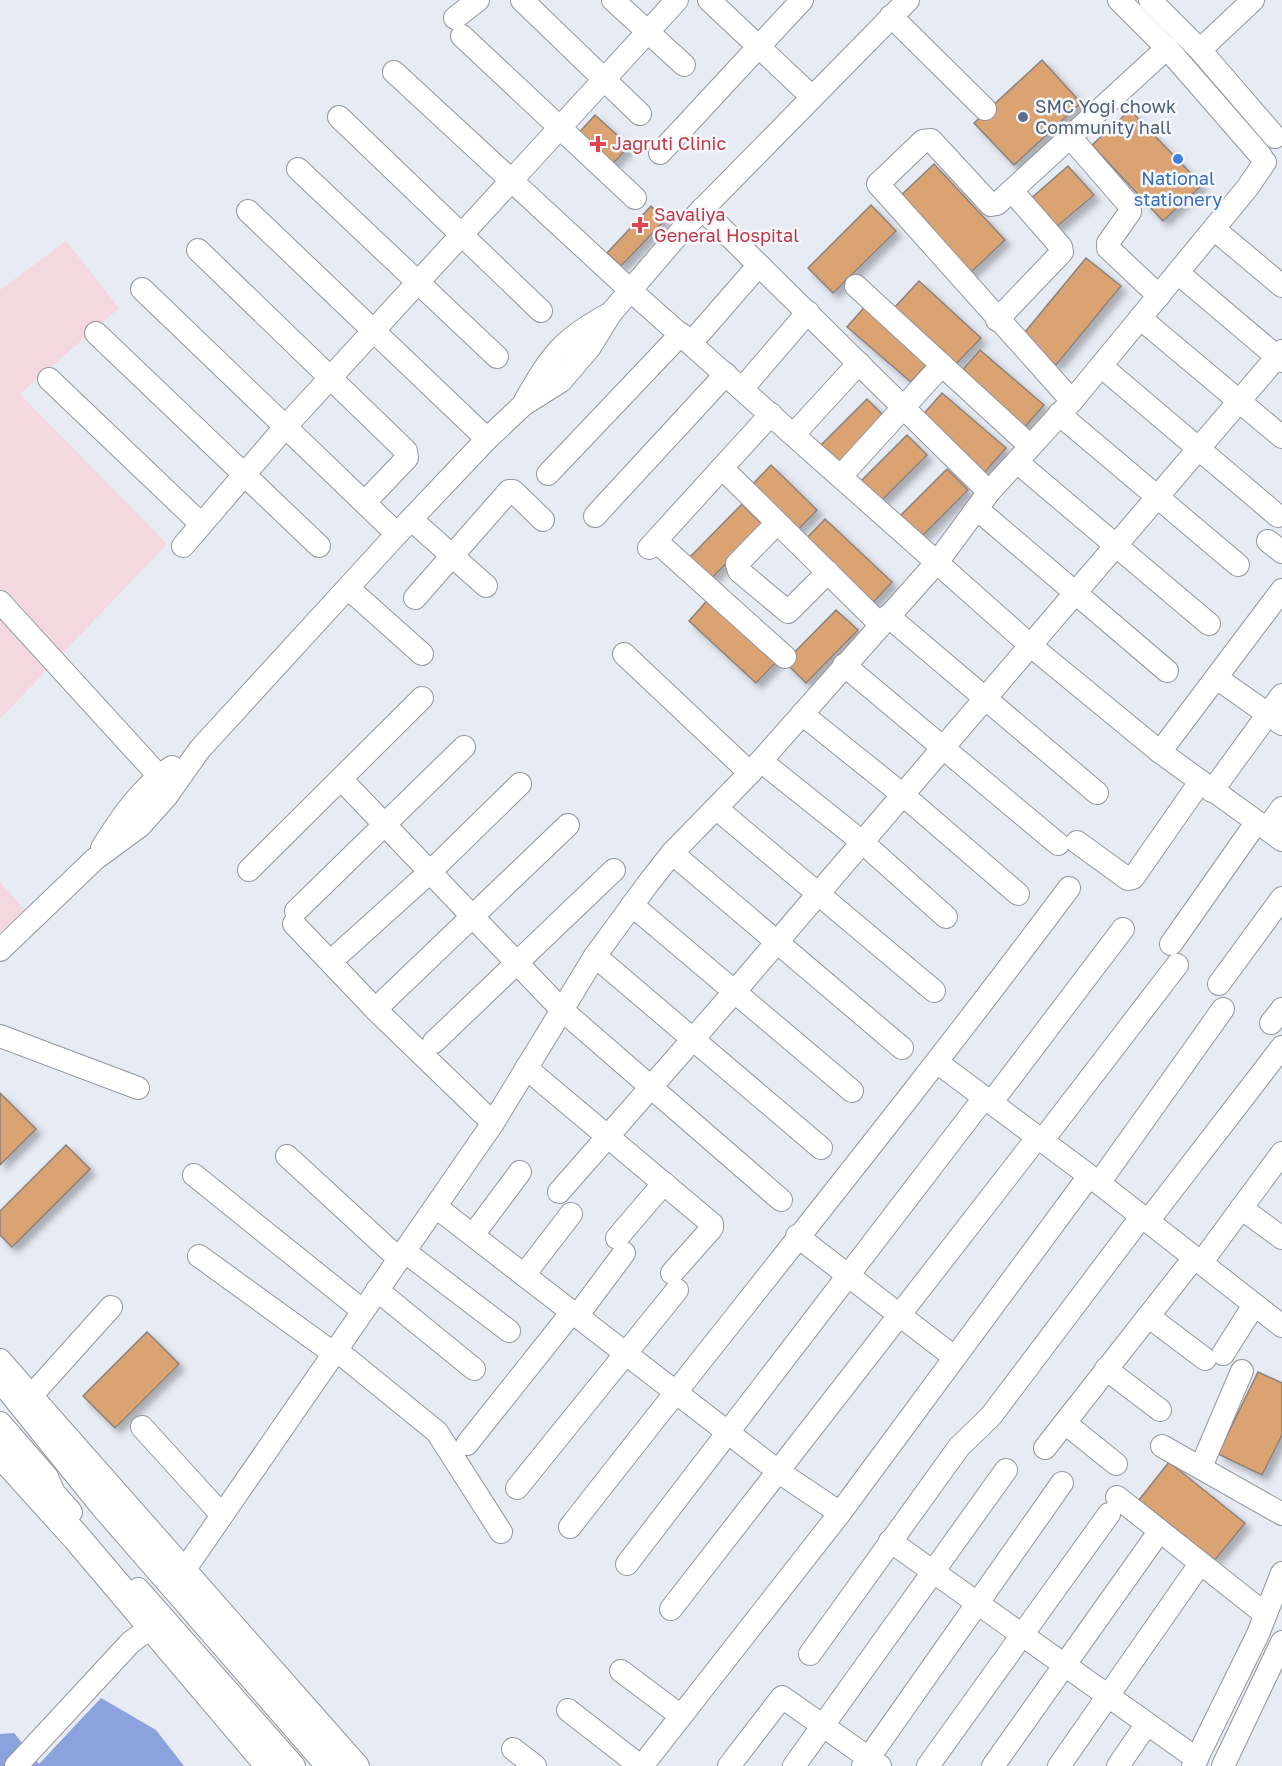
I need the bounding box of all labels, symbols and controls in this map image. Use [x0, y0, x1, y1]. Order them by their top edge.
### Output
place label: SMC Yogi chowk Community hall [1035, 95, 1176, 138]
marker: SMC Yogi chowk Community hall [1016, 110, 1030, 124]
place label: Jagruti Clinic [612, 132, 726, 154]
marker: Jagruti Clinic [589, 135, 607, 153]
marker: National stationery [1171, 152, 1185, 166]
place label: National stationery [1134, 167, 1222, 210]
place label: Savaliya General Hospital [654, 203, 799, 246]
marker: Savaliya General Hospital [631, 216, 649, 234]

